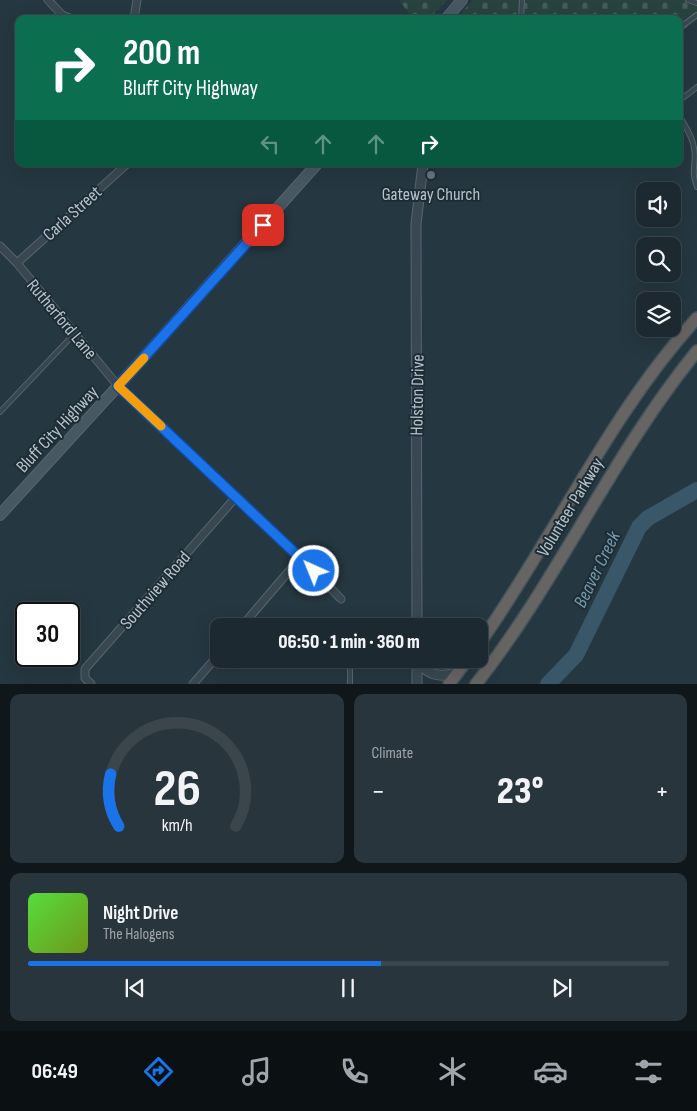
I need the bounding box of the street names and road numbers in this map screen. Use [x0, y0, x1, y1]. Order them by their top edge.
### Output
street label: Carla Street [39, 181, 106, 245]
street label: Rutherford Lane [22, 275, 101, 364]
street label: Holston Drive [406, 354, 429, 436]
street label: Bluff City Highway [12, 382, 103, 477]
street label: Volunteer Parkway [533, 454, 608, 560]
street label: Southview Road [116, 547, 195, 634]

